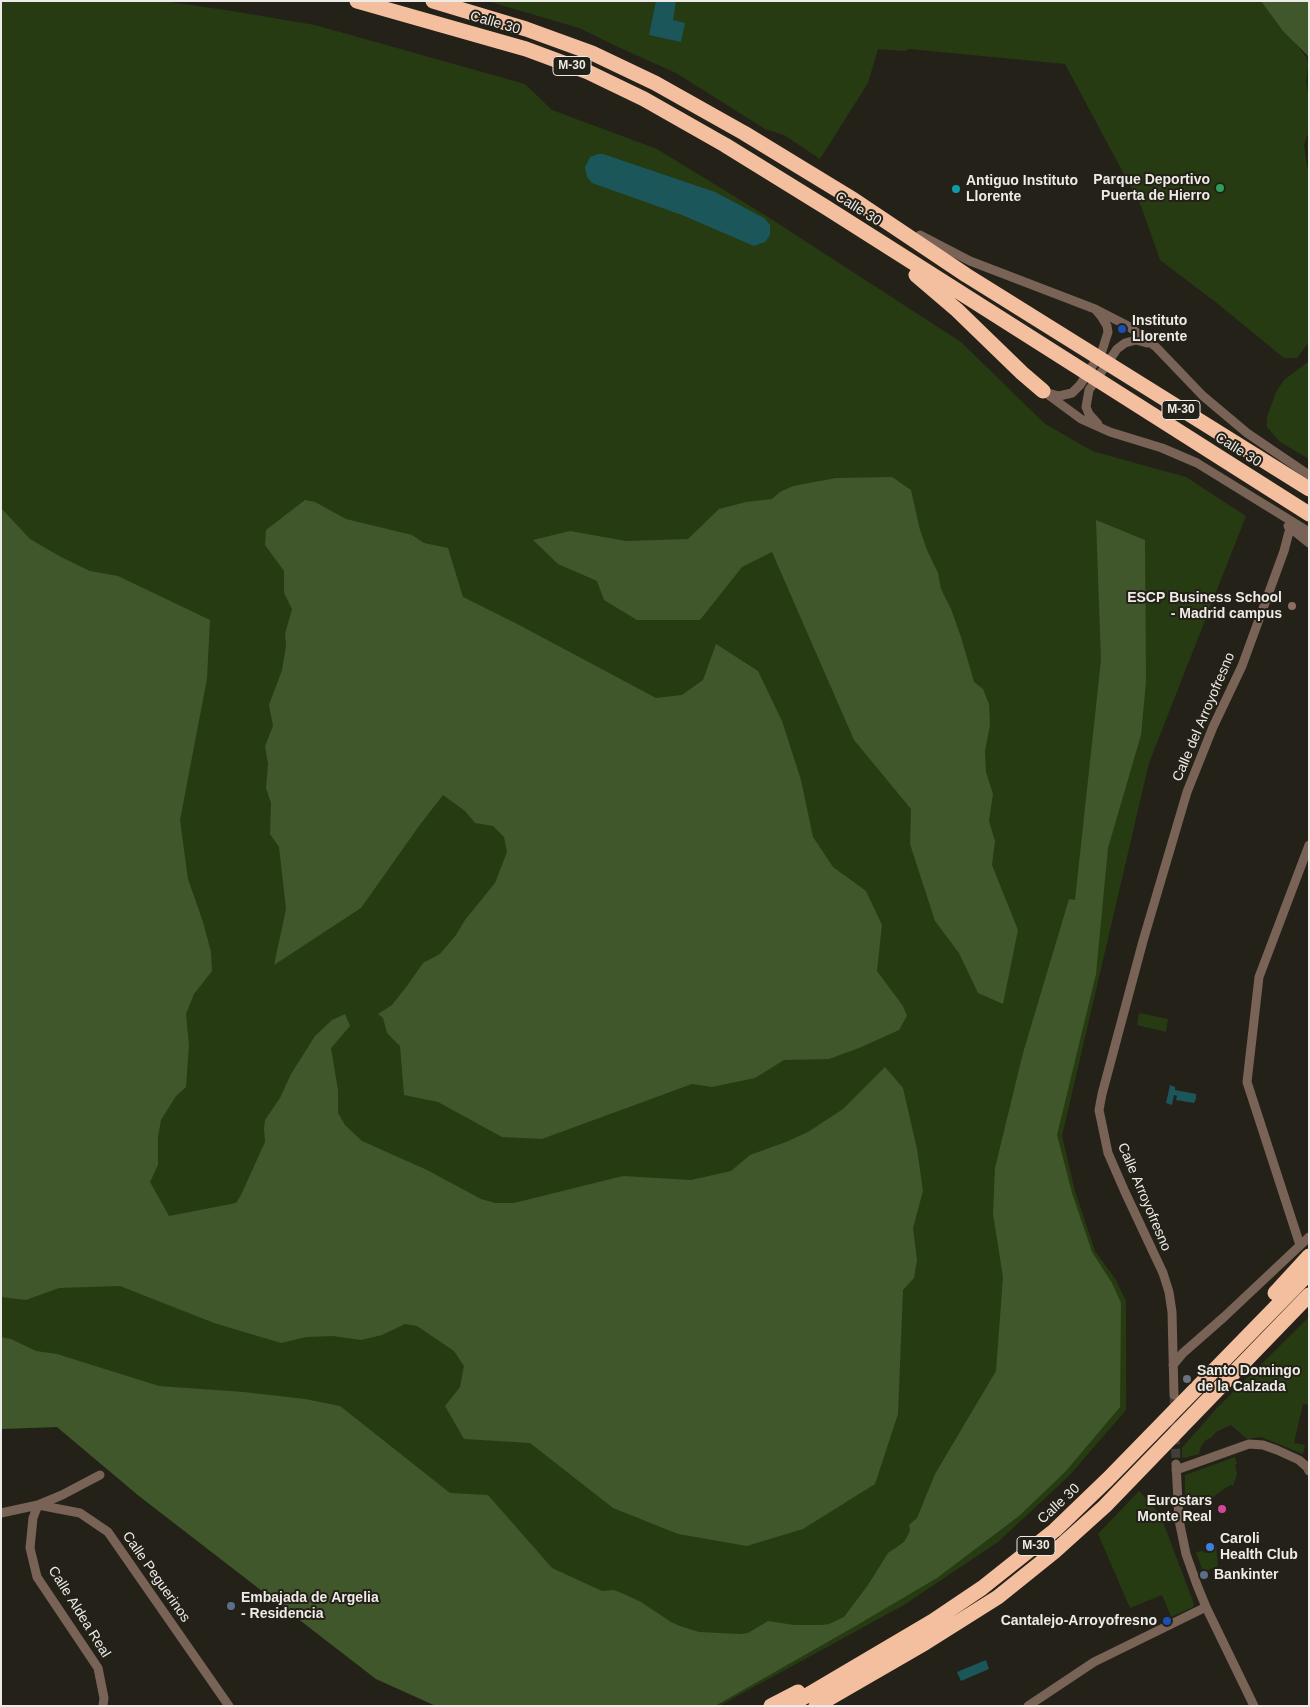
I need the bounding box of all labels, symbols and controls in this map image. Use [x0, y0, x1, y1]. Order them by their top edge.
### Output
street label: Calle 30 [468, 8, 522, 38]
road number: M-30 [553, 56, 591, 76]
place label: Parque Deportivo Puerta de Hierro [1093, 172, 1210, 204]
place label: Antiguo Instituto Llorente [966, 173, 1078, 206]
marker: Parque Deportivo Puerta de Hierro [1214, 182, 1226, 194]
marker: Antiguo Instituto Llorente [950, 183, 962, 195]
street label: Calle 30 [832, 188, 884, 230]
place label: Instituto Llorente [1132, 313, 1187, 346]
marker: Instituto Llorente [1116, 323, 1128, 335]
road number: M-30 [1162, 400, 1200, 420]
street label: Calle 30 [1212, 429, 1264, 471]
place label: ESCP Business School - Madrid campus [1127, 590, 1282, 622]
marker: ESCP Business School - Madrid campus [1286, 600, 1298, 612]
street label: Calle del Arroyofresno [1169, 650, 1239, 784]
street label: Calle Arroyofresno [1114, 1140, 1174, 1254]
place label: Santo Domingo de la Calzada [1197, 1363, 1300, 1395]
marker: Santo Domingo de la Calzada [1181, 1373, 1193, 1385]
street label: Calle 30 [1034, 1480, 1084, 1528]
place label: Eurostars Monte Real [1137, 1493, 1212, 1525]
marker: Eurostars Monte Real [1216, 1503, 1228, 1515]
street label: Calle Peguerinos [119, 1529, 193, 1625]
place label: Caroli Health Club [1220, 1531, 1298, 1564]
road number: M-30 [1017, 1536, 1055, 1555]
marker: Caroli Health Club [1204, 1541, 1216, 1553]
street label: Calle Aldea Real [44, 1563, 114, 1661]
place label: Bankinter [1214, 1567, 1279, 1583]
marker: Bankinter [1198, 1569, 1210, 1581]
place label: Embajada de Argelia - Residencia [241, 1590, 379, 1622]
marker: Embajada de Argelia - Residencia [225, 1600, 237, 1612]
place label: Cantalejo-Arroyofresno [1001, 1613, 1157, 1629]
marker: Cantalejo-Arroyofresno [1161, 1615, 1173, 1627]

